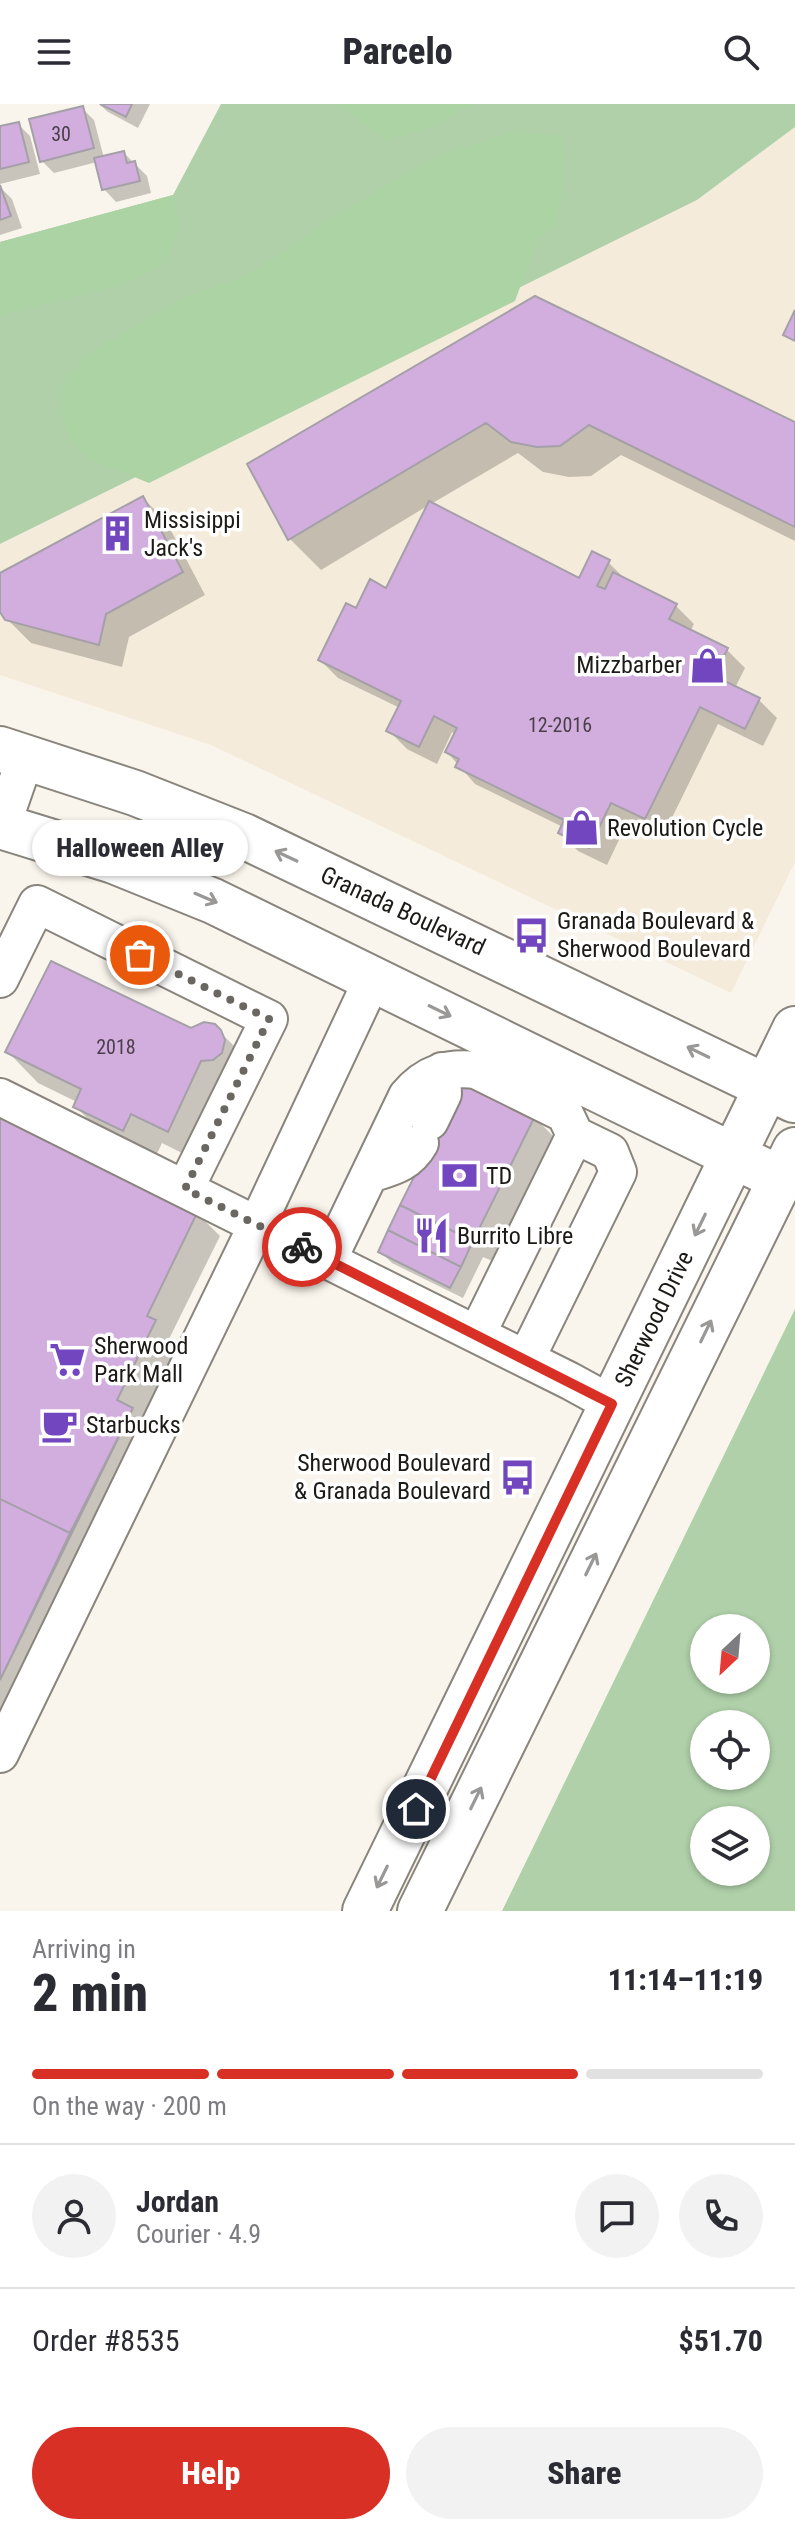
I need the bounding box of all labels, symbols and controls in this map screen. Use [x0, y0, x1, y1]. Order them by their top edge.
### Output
icon: menu [32, 30, 76, 74]
icon: search [719, 30, 763, 74]
text: Parcelo [342, 31, 453, 73]
house number: 30 [51, 122, 71, 146]
place label: Missisippi Jack's [144, 506, 241, 562]
building icon: Missisippi Jack's [99, 515, 137, 553]
shop icon: Mizzbarber [689, 646, 727, 684]
place label: Mizzbarber [576, 651, 682, 679]
house number: 12-2016 [528, 713, 592, 737]
shop icon: Revolution Cycle [562, 809, 600, 847]
place label: Revolution Cycle [607, 814, 763, 842]
callout: Halloween Alley [32, 819, 248, 875]
text: Halloween Alley [56, 833, 224, 863]
one-way arrow [274, 848, 298, 863]
street label: Granada Boulevard [316, 861, 490, 961]
one-way arrow [193, 892, 217, 907]
place label: Granada Boulevard & Sherwood Boulevard [557, 907, 754, 963]
bus stop icon: Granada Boulevard & Sherwood Boulevard [512, 916, 550, 954]
pin [106, 921, 174, 989]
icon: bag [118, 933, 162, 977]
one-way arrow [427, 1004, 451, 1019]
house number: 2018 [96, 1035, 136, 1059]
one-way arrow [686, 1044, 710, 1059]
bank icon: TD [441, 1157, 479, 1195]
place label: TD [486, 1162, 512, 1190]
courier [262, 1207, 342, 1287]
one-way arrow [692, 1213, 707, 1237]
restaurant icon: Burrito Libre [412, 1217, 450, 1255]
place label: Burrito Libre [457, 1222, 573, 1250]
icon: bike [280, 1225, 324, 1269]
street label: Sherwood Drive [609, 1246, 699, 1392]
one-way arrow [698, 1320, 714, 1344]
place label: Sherwood Park Mall [94, 1332, 188, 1388]
supermarket icon: Sherwood Park Mall [49, 1341, 87, 1379]
cafe icon: Starbucks [41, 1406, 79, 1444]
place label: Starbucks [86, 1411, 181, 1439]
place label: Sherwood Boulevard & Granada Boulevard [294, 1449, 491, 1505]
bus stop icon: Sherwood Boulevard & Granada Boulevard [498, 1458, 536, 1496]
one-way arrow [584, 1553, 599, 1577]
north arrow [690, 1614, 770, 1694]
map controls [690, 1614, 770, 1886]
button: locate [690, 1710, 770, 1790]
pin [382, 1775, 450, 1843]
one-way arrow [469, 1786, 484, 1810]
icon: home [394, 1787, 438, 1831]
button: layers [690, 1806, 770, 1886]
one-way arrow [374, 1865, 389, 1889]
text: Arriving in [32, 1934, 136, 1964]
text: 11:14–11:19 [608, 1962, 763, 1997]
text: 2 min [32, 1963, 148, 2024]
text: On the way · 200 m [32, 2091, 227, 2121]
button: person [32, 2174, 116, 2258]
button: chat [575, 2174, 659, 2258]
button: phone [679, 2174, 763, 2258]
text: Jordan [136, 2184, 219, 2219]
text: Courier · 4.9 [136, 2219, 261, 2249]
text: Order #8535 [32, 2323, 180, 2358]
text: $51.70 [678, 2323, 763, 2358]
button: Help [32, 2427, 390, 2519]
button: Share [406, 2427, 763, 2519]

